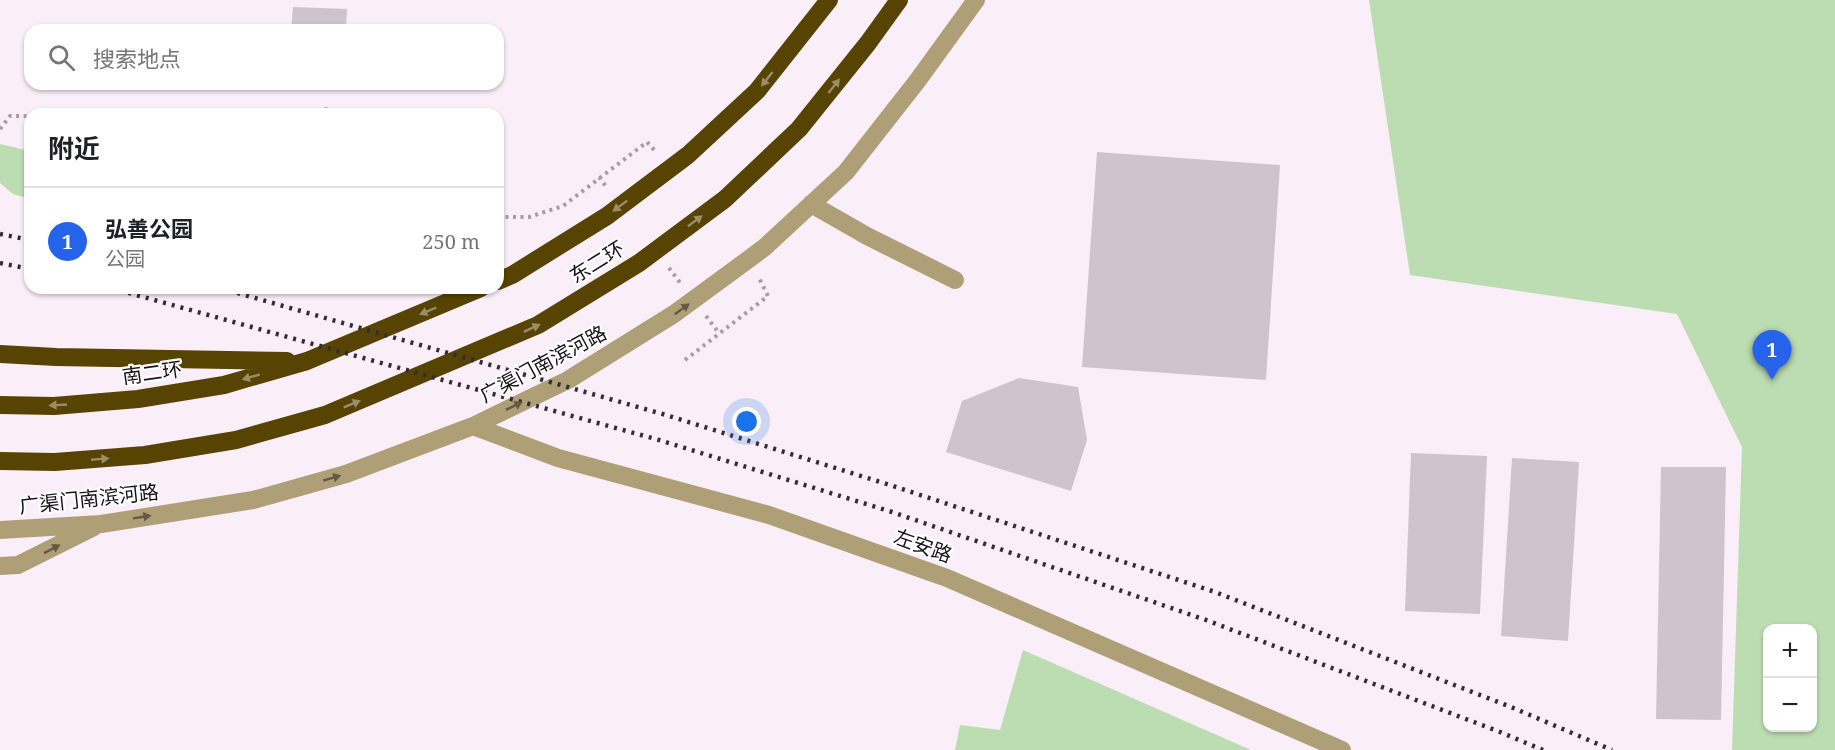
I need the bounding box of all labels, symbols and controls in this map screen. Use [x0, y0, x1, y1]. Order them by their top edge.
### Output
search box [24, 24, 504, 90]
icon: search [45, 41, 78, 74]
text: 搜索地点 [93, 43, 181, 73]
one-way arrow [760, 71, 773, 87]
one-way arrow [827, 78, 840, 94]
text: 附近 [48, 130, 100, 166]
one-way arrow [612, 200, 627, 212]
text: 弘善公园 [105, 213, 193, 243]
one-way arrow [686, 215, 702, 227]
text: 1 [62, 228, 73, 255]
text: 250 m [422, 228, 480, 255]
street label: 东二环 [564, 234, 629, 289]
text: 公园 [105, 245, 145, 272]
one-way arrow [674, 303, 689, 315]
one-way arrow [418, 306, 436, 316]
street label: 广渠门南滨河路 [475, 319, 611, 408]
one-way arrow [523, 323, 540, 332]
pin: 1 [1752, 330, 1792, 380]
street label: 南二环 [120, 355, 184, 390]
one-way arrow [242, 373, 260, 382]
one-way arrow [343, 399, 361, 408]
one-way arrow [49, 401, 68, 410]
one-way arrow [505, 402, 522, 411]
your location [732, 407, 761, 436]
one-way arrow [91, 454, 110, 464]
one-way arrow [324, 473, 342, 482]
street label: 广渠门南滨河路 [18, 478, 160, 519]
one-way arrow [132, 513, 151, 522]
street label: 左安路 [890, 523, 956, 568]
one-way arrow [43, 544, 60, 553]
map controls [1763, 624, 1817, 732]
button: + [1763, 624, 1817, 678]
button: − [1763, 678, 1817, 732]

